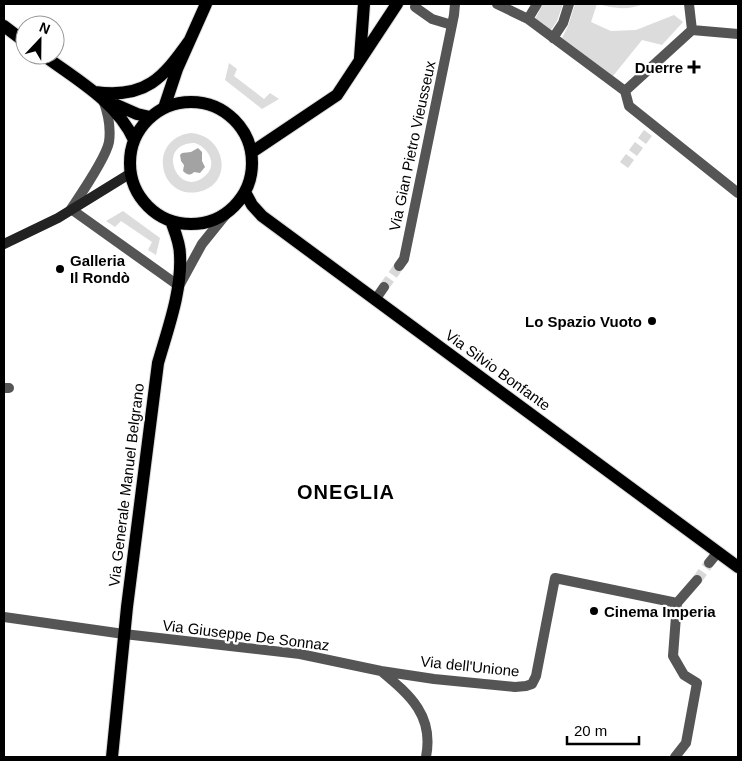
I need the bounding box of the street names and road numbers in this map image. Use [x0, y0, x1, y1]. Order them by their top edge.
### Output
street label: Via Gian Pietro Vieusseux [386, 59, 438, 233]
street label: Via Silvio Bonfante [442, 326, 554, 414]
street label: Via Generale Manuel Belgrano [105, 382, 147, 588]
street label: Via Giuseppe De Sonnaz [162, 616, 330, 654]
street label: Via dell'Unione [420, 652, 520, 680]

